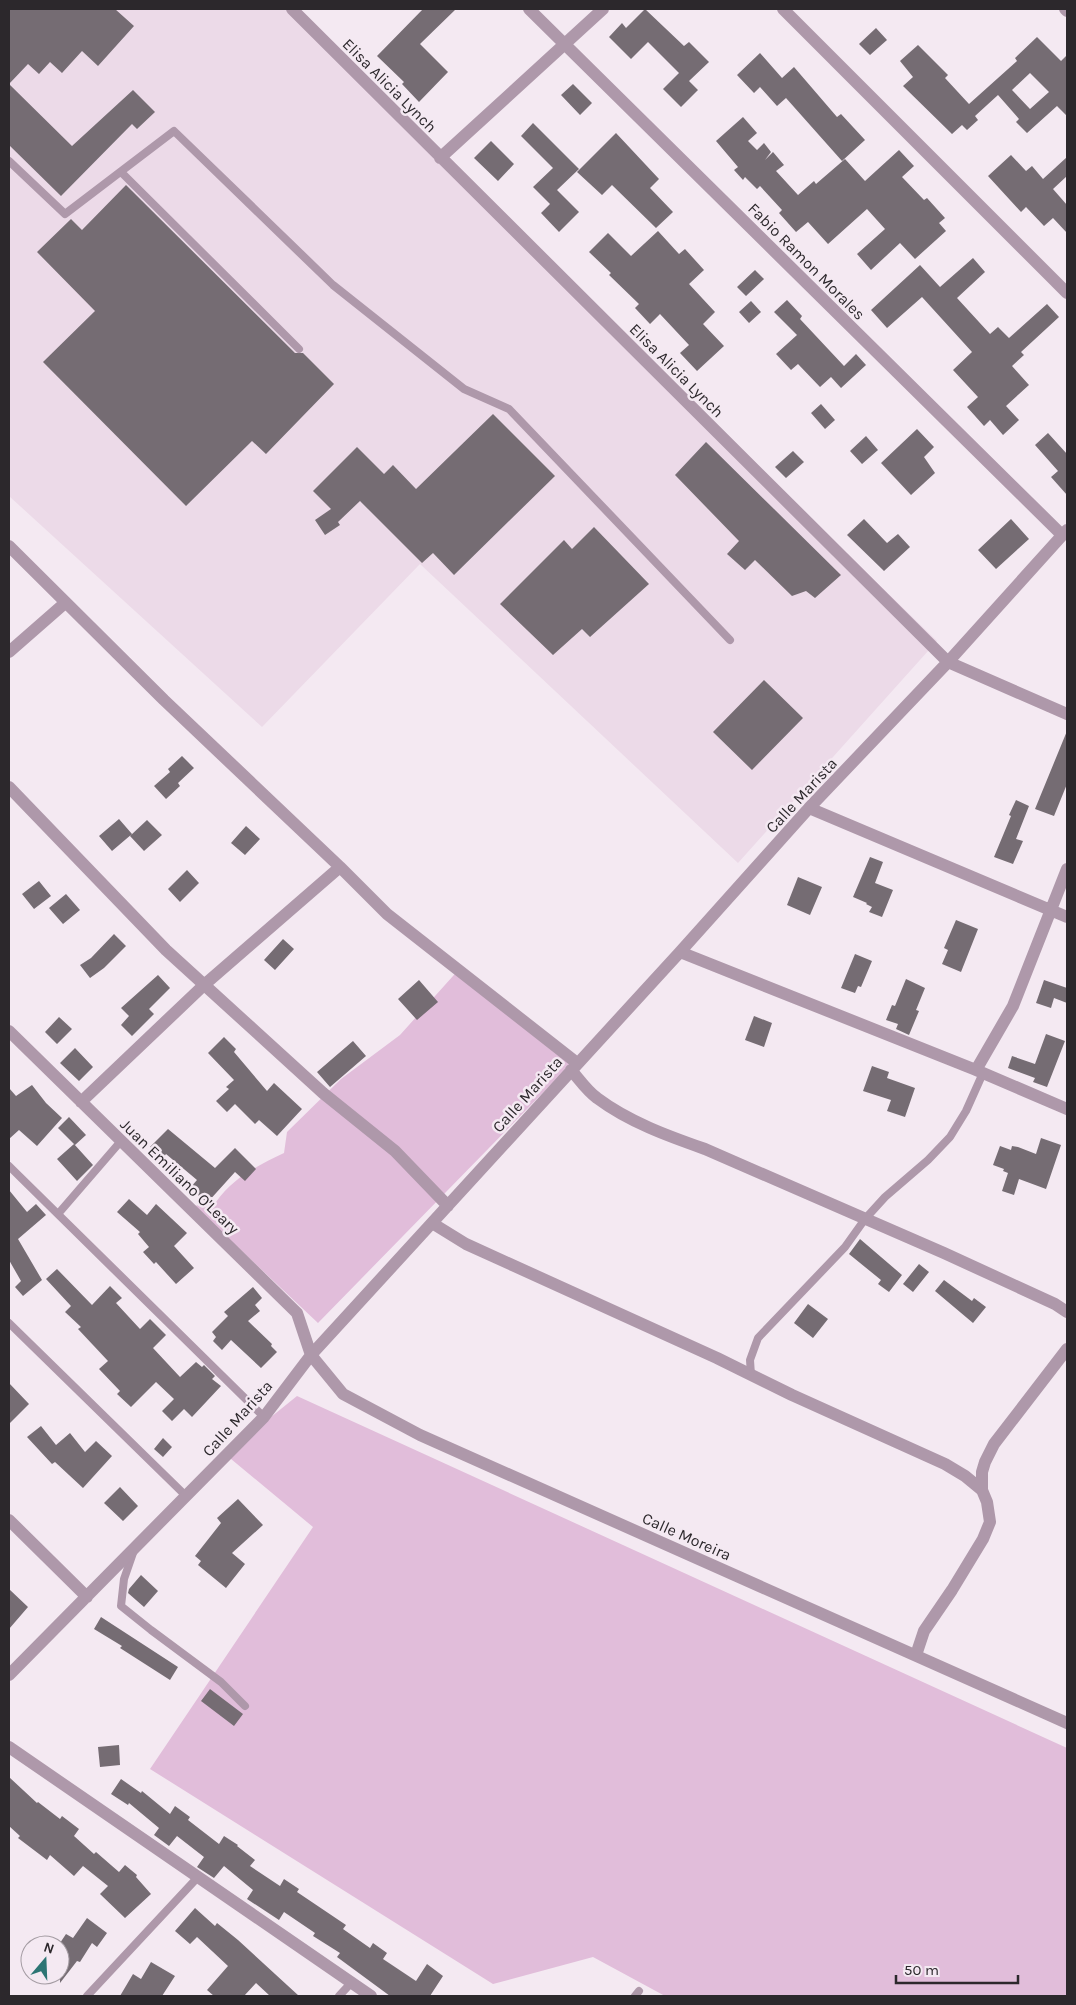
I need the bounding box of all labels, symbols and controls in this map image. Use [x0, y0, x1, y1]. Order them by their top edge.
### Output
street label: Elisa Alicia Lynch [339, 34, 441, 136]
street label: Fabio Ramon Morales [744, 199, 869, 324]
street label: Elisa Alicia Lynch [626, 319, 728, 421]
street label: Calle Marista [762, 754, 841, 837]
street label: Calle Marista [488, 1052, 566, 1136]
street label: Juan Emiliano O'Leary [116, 1115, 243, 1238]
street label: Calle Marista [198, 1376, 276, 1460]
street label: Calle Moreira [639, 1508, 734, 1565]
north arrow [20, 1935, 70, 1985]
text: N [42, 1939, 57, 1958]
scale bar [896, 1952, 1018, 1984]
text: 50 m [904, 1961, 939, 1979]

